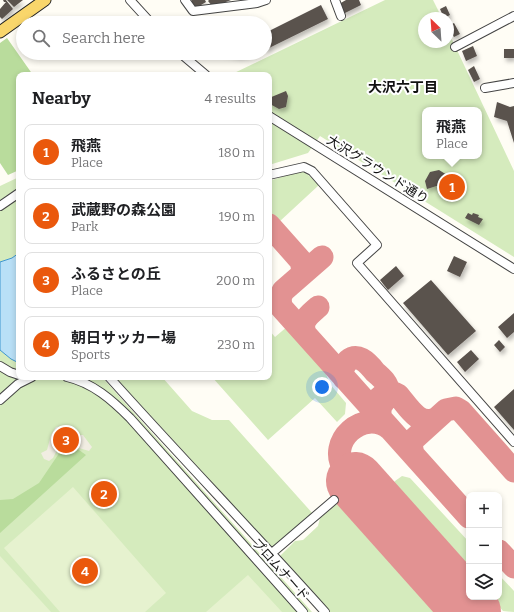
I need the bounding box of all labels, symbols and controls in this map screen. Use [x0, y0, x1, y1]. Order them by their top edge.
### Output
north arrow [418, 12, 454, 48]
search box [16, 16, 272, 60]
icon: search [30, 27, 52, 49]
text: Search here [62, 29, 145, 47]
district label: 大沢六丁目 [368, 79, 438, 96]
text: Nearby [32, 88, 91, 109]
text: 4 results [204, 91, 256, 106]
popup [422, 107, 482, 159]
text: 飛燕 [436, 118, 466, 136]
street label: 大沢グラウンド通り [324, 132, 431, 207]
text: Place [436, 136, 468, 151]
text: 飛燕 [71, 137, 101, 155]
text: 1 [43, 145, 49, 160]
text: 180 m [219, 145, 255, 160]
text: Place [71, 155, 103, 170]
pin: 1 [439, 172, 465, 202]
text: 武蔵野の森公園 [71, 201, 176, 219]
text: 2 [42, 209, 50, 224]
text: 190 m [219, 209, 255, 224]
text: Park [71, 219, 98, 234]
text: ふるさとの丘 [71, 265, 161, 283]
text: 3 [42, 273, 50, 288]
text: 200 m [216, 273, 255, 288]
text: Place [71, 283, 103, 298]
text: 朝日サッカー場 [71, 329, 176, 347]
text: 4 [42, 337, 50, 352]
text: 230 m [217, 337, 255, 352]
text: Sports [71, 347, 110, 362]
your location [312, 377, 332, 397]
pin: 3 [53, 425, 79, 455]
pin: 2 [91, 479, 117, 509]
map controls [466, 492, 502, 600]
button: + [466, 492, 502, 528]
button: − [466, 528, 502, 564]
street label: プロムナード [249, 535, 312, 603]
pin: 4 [72, 556, 98, 586]
button: layers [466, 564, 502, 600]

